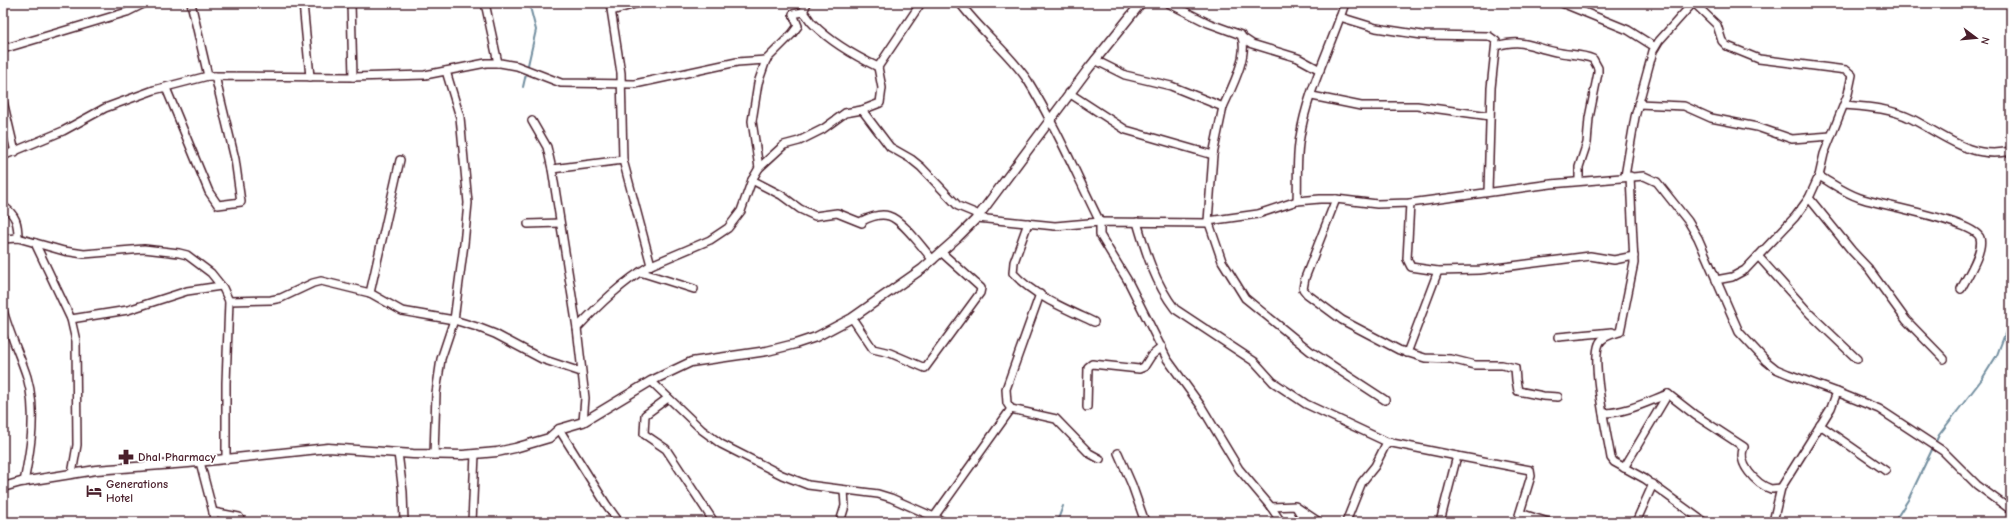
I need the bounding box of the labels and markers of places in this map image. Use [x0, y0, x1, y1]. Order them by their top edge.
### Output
pharmacy icon: Dhal Pharmacy [117, 448, 135, 466]
place label: Dhal Pharmacy [138, 450, 216, 464]
place label: Generations Hotel [106, 477, 168, 505]
hotel icon: Generations Hotel [85, 482, 103, 500]

